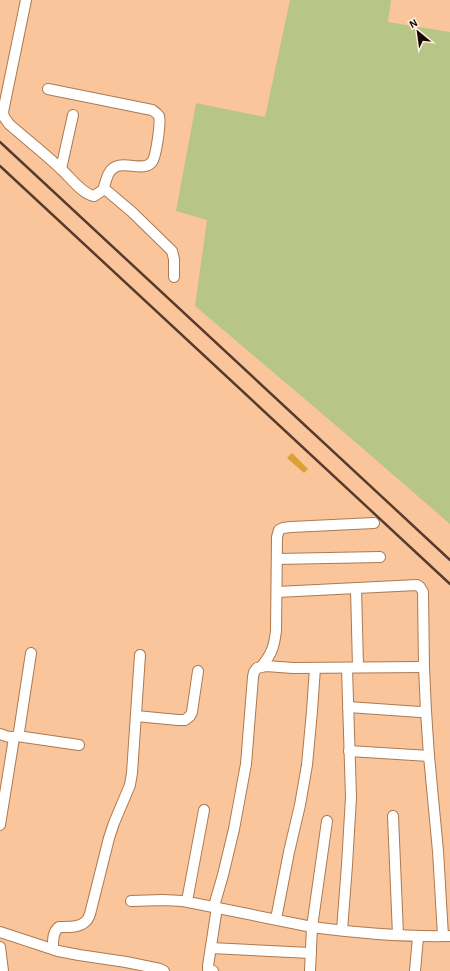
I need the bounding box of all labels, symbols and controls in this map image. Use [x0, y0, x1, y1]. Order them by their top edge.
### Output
north arrow [398, 12, 438, 52]
text: N [407, 17, 419, 30]

